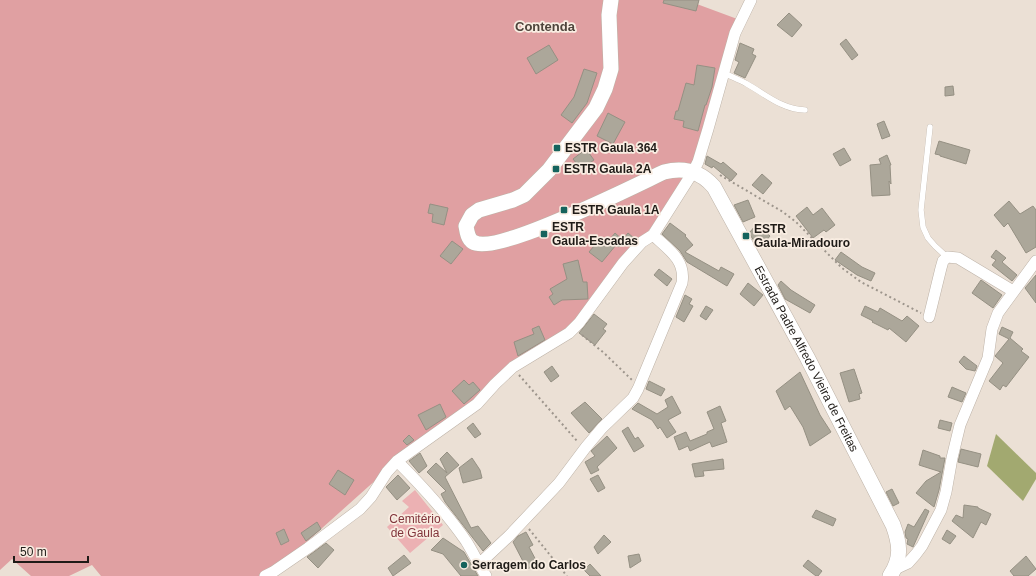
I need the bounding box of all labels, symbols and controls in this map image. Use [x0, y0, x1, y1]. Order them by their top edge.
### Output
district label: Contenda [515, 19, 576, 34]
place label: ESTR Gaula 364 [565, 141, 657, 155]
marker: ESTR Gaula 364 [552, 143, 562, 153]
place label: ESTR Gaula 2A [564, 162, 652, 176]
marker: ESTR Gaula 2A [551, 164, 561, 174]
place label: ESTR Gaula 1A [572, 203, 660, 217]
marker: ESTR Gaula 1A [559, 205, 569, 215]
place label: ESTR Gaula-Escadas [552, 220, 638, 248]
place label: ESTR Gaula-Miradouro [754, 222, 850, 250]
marker: ESTR Gaula-Escadas [539, 229, 549, 239]
marker: ESTR Gaula-Miradouro [741, 231, 751, 241]
street label: Estrada Padre Alfredo Vieira de Freitas [752, 263, 861, 454]
park label: Cemitério de Gaula [389, 512, 441, 540]
scale bar [14, 538, 88, 564]
text: 50 m [20, 545, 47, 559]
place label: Serragem do Carlos [472, 558, 586, 572]
marker: Serragem do Carlos [459, 560, 469, 570]

